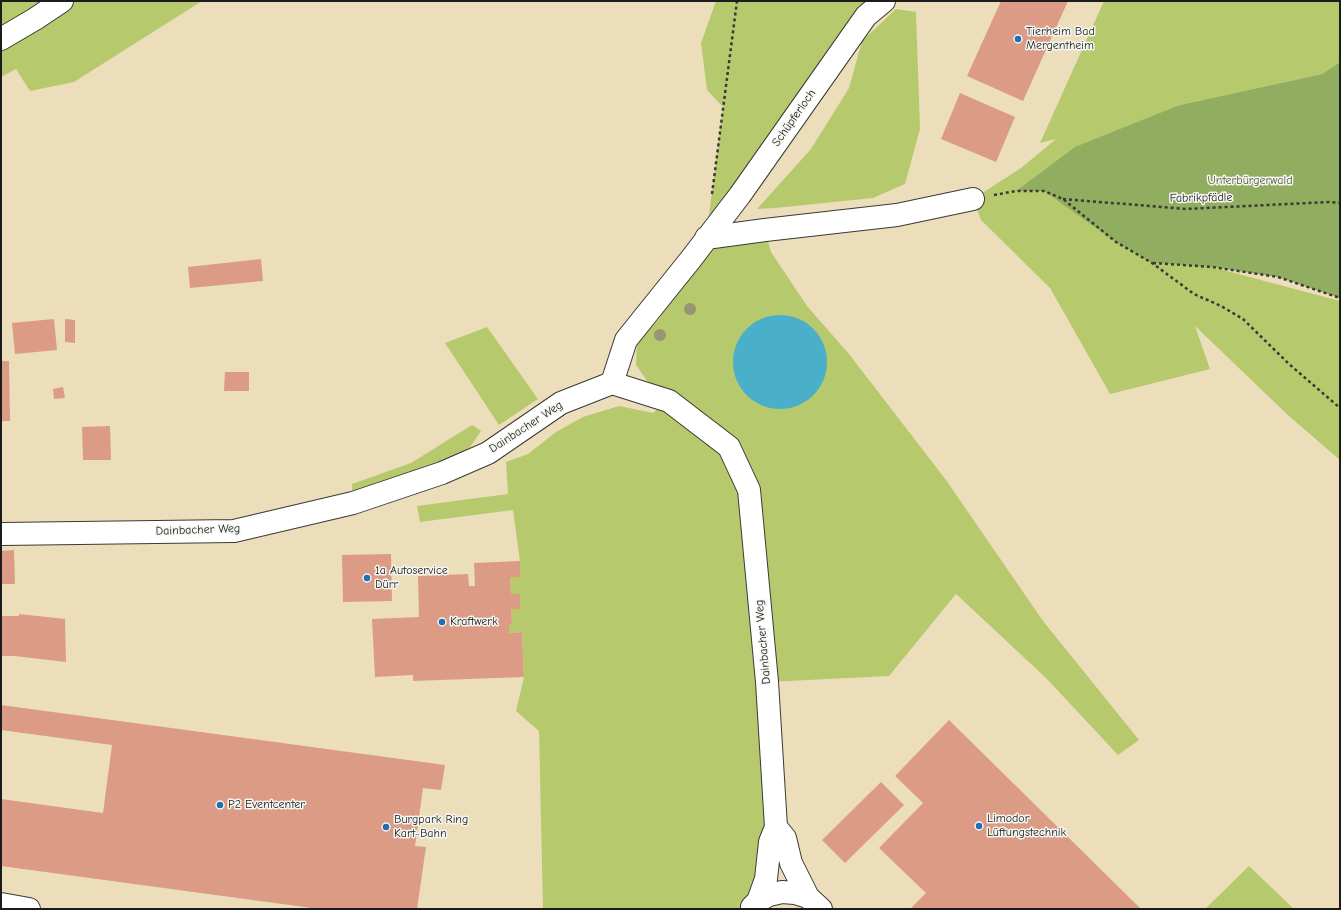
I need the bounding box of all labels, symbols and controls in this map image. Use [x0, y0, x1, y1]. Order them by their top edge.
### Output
place label: Tierheim Bad Mergentheim [1026, 25, 1095, 53]
marker: Tierheim Bad Mergentheim [1013, 34, 1023, 44]
street label: Schüpferloch [769, 87, 819, 149]
park label: Unterbürgerwald [1207, 174, 1293, 188]
street label: Fabrikpfädle [1169, 190, 1233, 206]
street label: Dainbacher Weg [487, 398, 565, 456]
street label: Dainbacher Weg [155, 521, 241, 539]
place label: 1a Autoservice Dürr [375, 564, 448, 592]
marker: 1a Autoservice Dürr [362, 573, 372, 583]
street label: Dainbacher Weg [752, 599, 774, 685]
place label: Kraftwerk [450, 615, 498, 629]
marker: Kraftwerk [437, 617, 447, 627]
place label: P2 Eventcenter [228, 798, 305, 812]
marker: P2 Eventcenter [215, 800, 225, 810]
place label: Limodor Lüftungstechnik [987, 812, 1066, 840]
place label: Burgpark Ring Kart-Bahn [394, 813, 468, 841]
marker: Limodor Lüftungstechnik [974, 821, 984, 831]
marker: Burgpark Ring Kart-Bahn [381, 822, 391, 832]

